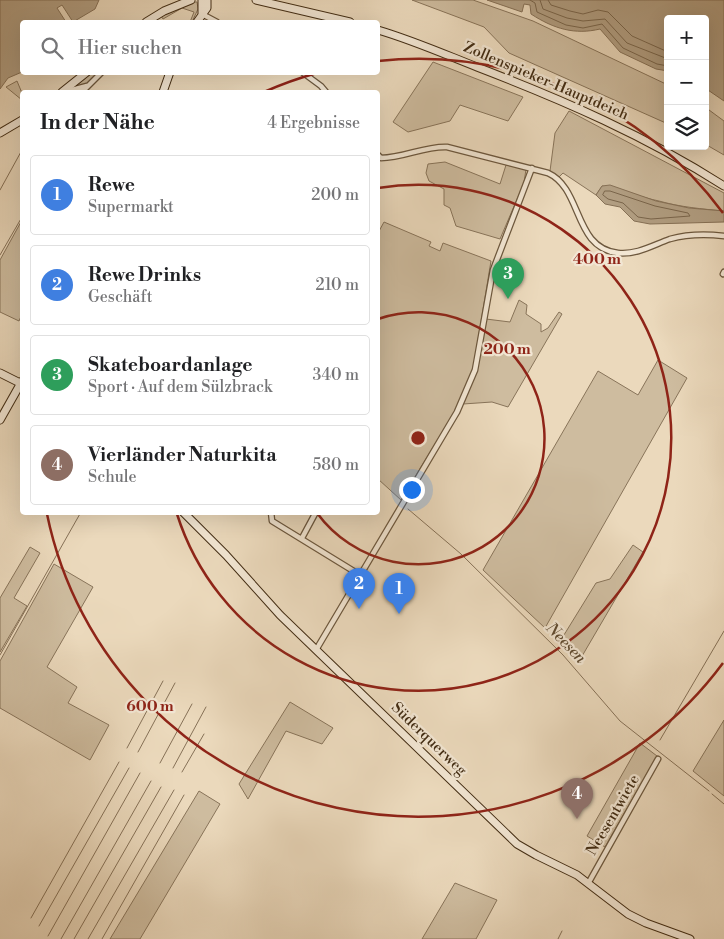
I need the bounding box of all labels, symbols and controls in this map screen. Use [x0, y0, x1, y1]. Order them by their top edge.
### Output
map controls [664, 15, 709, 150]
button: + [664, 15, 709, 60]
search box [20, 20, 380, 75]
icon: search [38, 34, 66, 62]
text: Hier suchen [78, 36, 182, 60]
street label: Zollenspieker-Hauptdeich [460, 38, 632, 124]
button: − [664, 60, 709, 105]
button: layers [664, 105, 709, 150]
text: In der Nähe [40, 110, 155, 136]
text: 4 Ergebnisse [267, 113, 360, 133]
text: Rewe [88, 173, 135, 197]
text: 1 [53, 185, 61, 205]
text: 200 m [311, 185, 359, 205]
text: Supermarkt [88, 197, 174, 217]
text: 400 m [573, 250, 621, 269]
pin: 3 [492, 258, 524, 299]
text: Rewe Drinks [88, 263, 201, 287]
text: 2 [52, 275, 62, 295]
text: 210 m [315, 275, 359, 295]
text: Geschäft [88, 287, 153, 307]
text: 200 m [483, 340, 531, 359]
text: Skateboardanlage [88, 353, 252, 377]
text: 3 [52, 365, 62, 385]
text: 340 m [312, 365, 359, 385]
text: Sport · Auf dem Sülzbrack [88, 377, 272, 397]
centre of rings [409, 429, 427, 447]
text: Vierländer Naturkita [88, 443, 276, 467]
text: 4 [52, 455, 62, 475]
text: 580 m [312, 455, 359, 475]
text: Schule [88, 467, 137, 487]
your location [399, 477, 425, 503]
pin: 2 [343, 568, 375, 609]
pin: 1 [383, 573, 415, 614]
water label: Neesen [541, 618, 591, 668]
text: 600 m [126, 697, 174, 716]
street label: Süderquerweg [387, 698, 471, 780]
street label: Neesentwiete [582, 771, 644, 859]
pin: 4 [561, 778, 593, 819]

